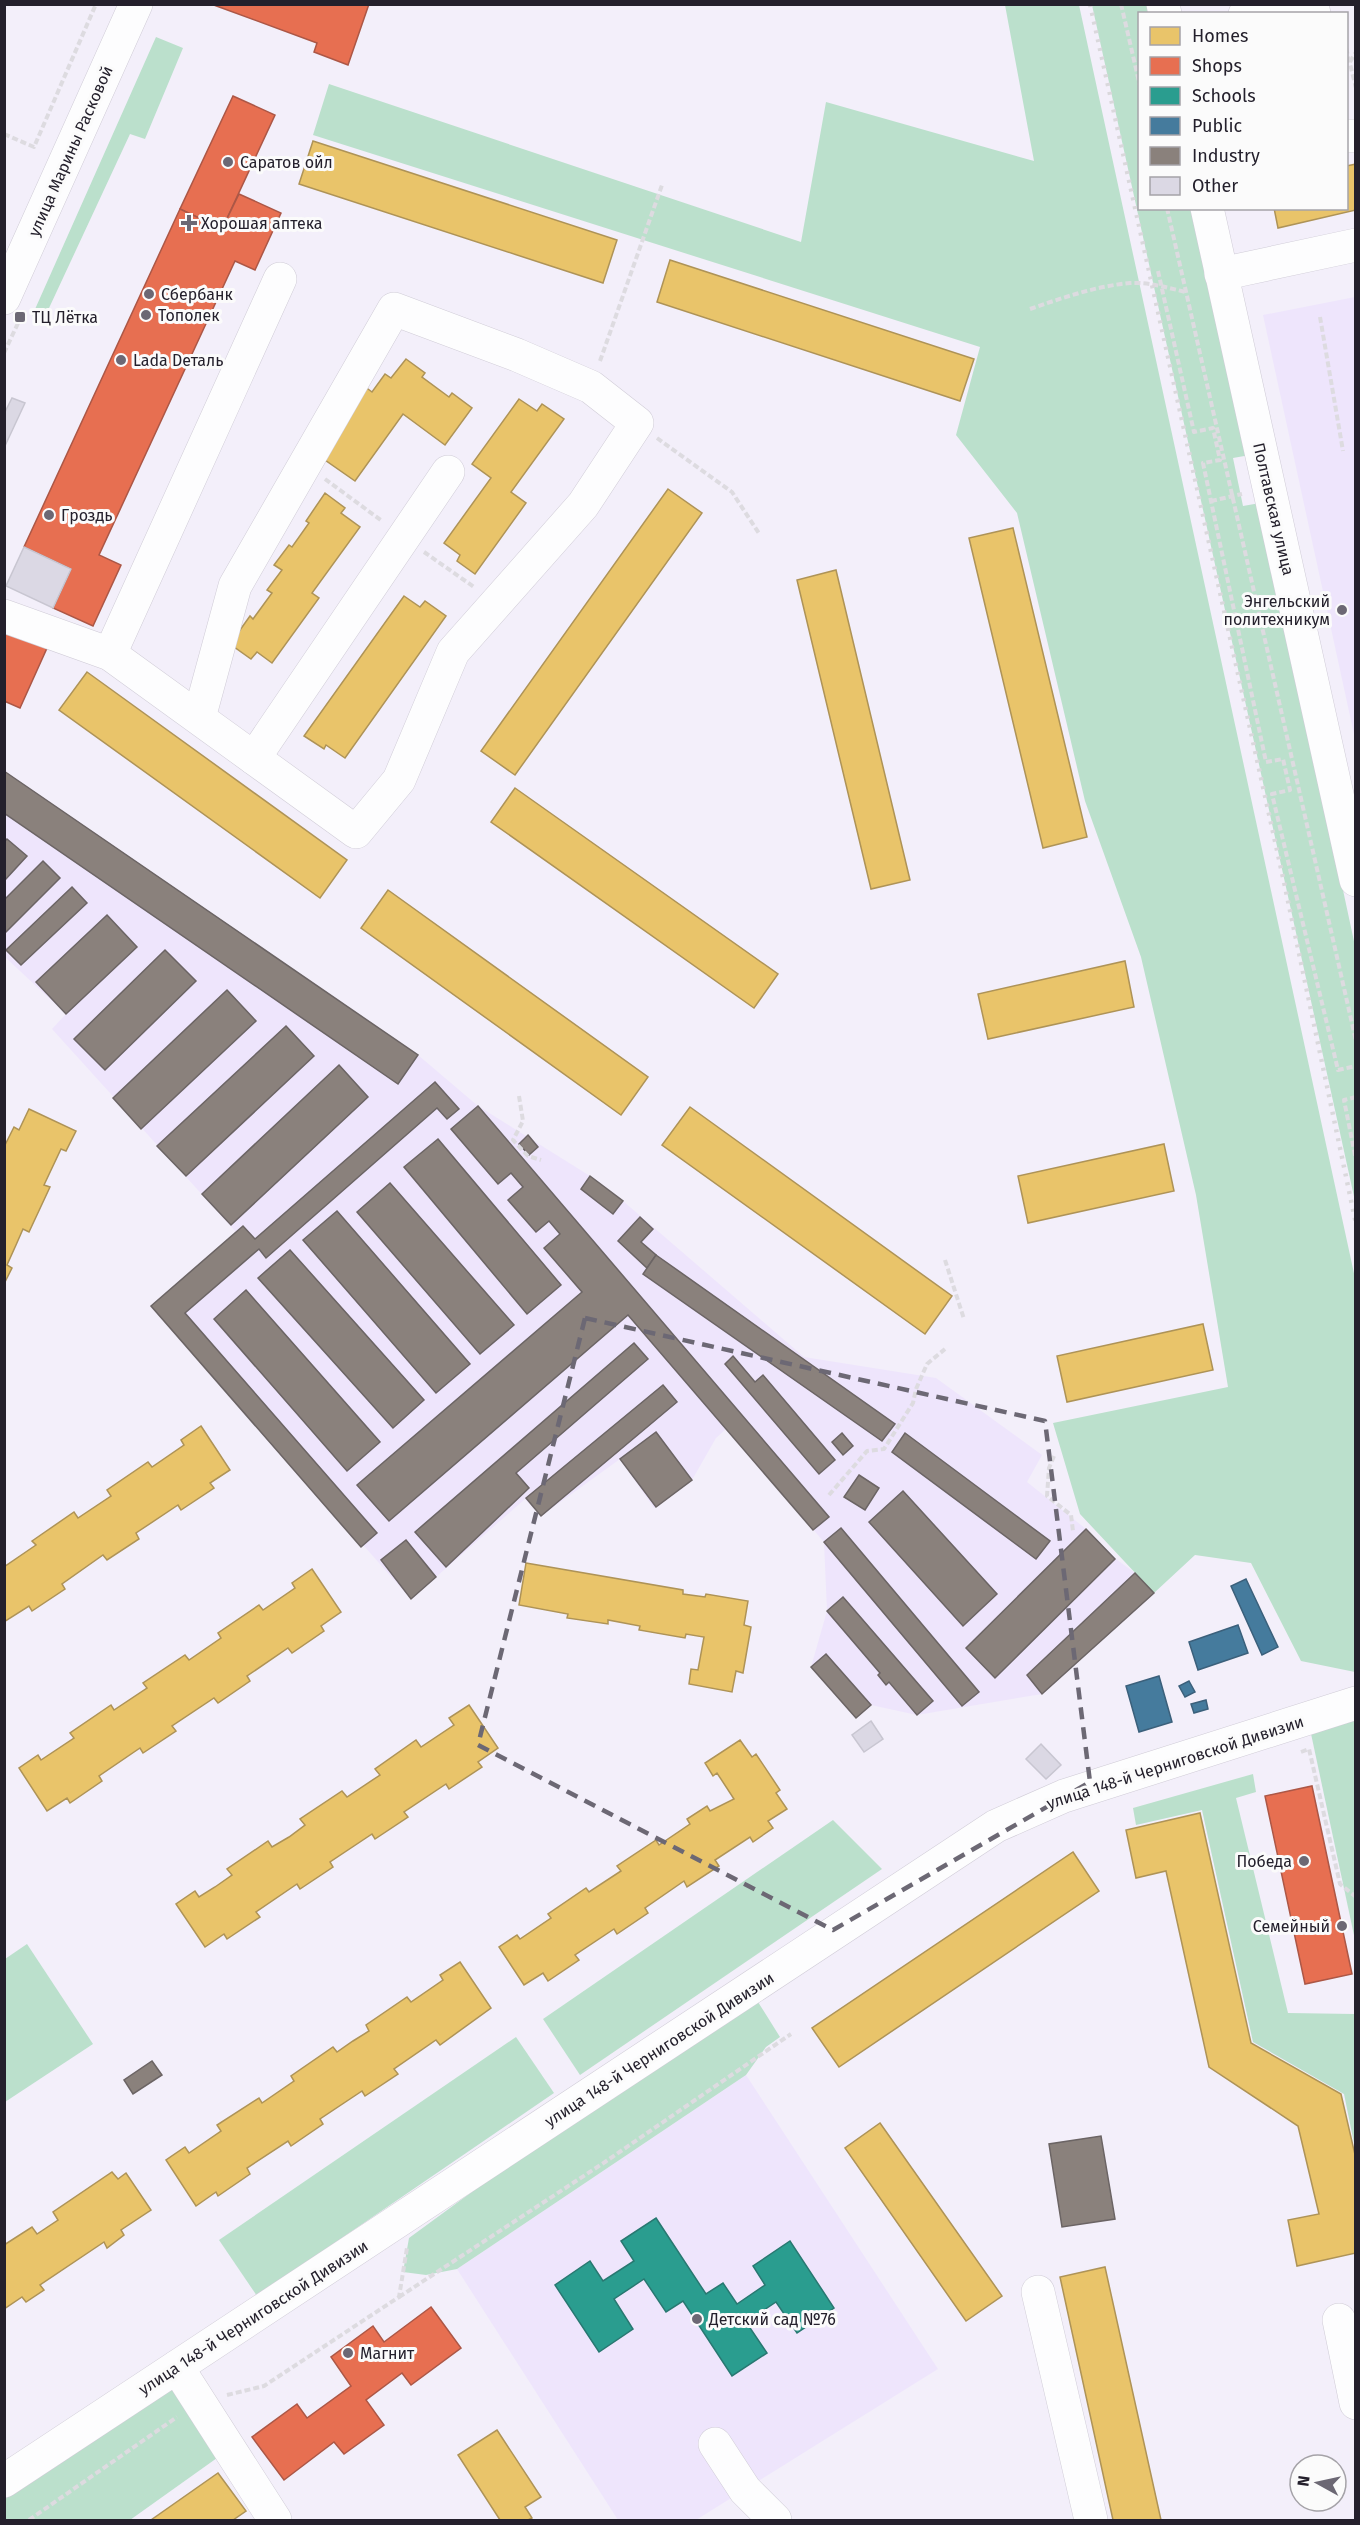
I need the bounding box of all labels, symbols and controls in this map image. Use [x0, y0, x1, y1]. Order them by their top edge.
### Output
legend [1138, 12, 1348, 210]
text: Homes [1192, 25, 1248, 47]
text: Shops [1192, 55, 1242, 77]
street label: улица Марины Расковой [24, 63, 117, 239]
text: Schools [1192, 85, 1256, 107]
text: Public [1192, 115, 1242, 137]
text: Industry [1192, 145, 1260, 167]
place label: Саратов ойл [240, 153, 333, 172]
marker: Саратов ойл [221, 155, 235, 169]
text: Other [1192, 175, 1238, 197]
place label: Хорошая аптека [201, 214, 323, 233]
marker: Хорошая аптека [182, 216, 196, 230]
place label: Сбербанк [161, 285, 233, 304]
marker: Сбербанк [142, 287, 156, 301]
place label: Тополек [158, 306, 220, 325]
place label: ТЦ Лётка [32, 308, 98, 327]
marker: Тополек [139, 308, 153, 322]
marker: ТЦ Лётка [13, 310, 27, 324]
place label: Lada Dеталь [133, 351, 223, 370]
marker: Lada Dеталь [114, 353, 128, 367]
street label: Полтавская улица [1249, 441, 1298, 577]
place label: Гроздь [61, 506, 113, 525]
marker: Гроздь [42, 508, 56, 522]
place label: Энгельский политехникум [1223, 592, 1330, 629]
marker: Энгельский политехникум [1335, 603, 1349, 617]
street label: улица 148-й Черниговской Дивизии [1044, 1712, 1306, 1813]
place label: Победа [1236, 1852, 1292, 1871]
marker: Победа [1297, 1854, 1311, 1868]
place label: Семейный [1253, 1917, 1330, 1936]
marker: Семейный [1335, 1919, 1349, 1933]
street label: улица 148-й Черниговской Дивизии [541, 1968, 777, 2131]
street label: улица 148-й Черниговской Дивизии [135, 2236, 371, 2399]
place label: Детский сад №76 [708, 2310, 836, 2329]
marker: Детский сад №76 [690, 2312, 704, 2326]
place label: Магнит [360, 2344, 415, 2363]
marker: Магнит [341, 2346, 355, 2360]
north arrow [1288, 2453, 1348, 2513]
text: N [1293, 2474, 1314, 2488]

